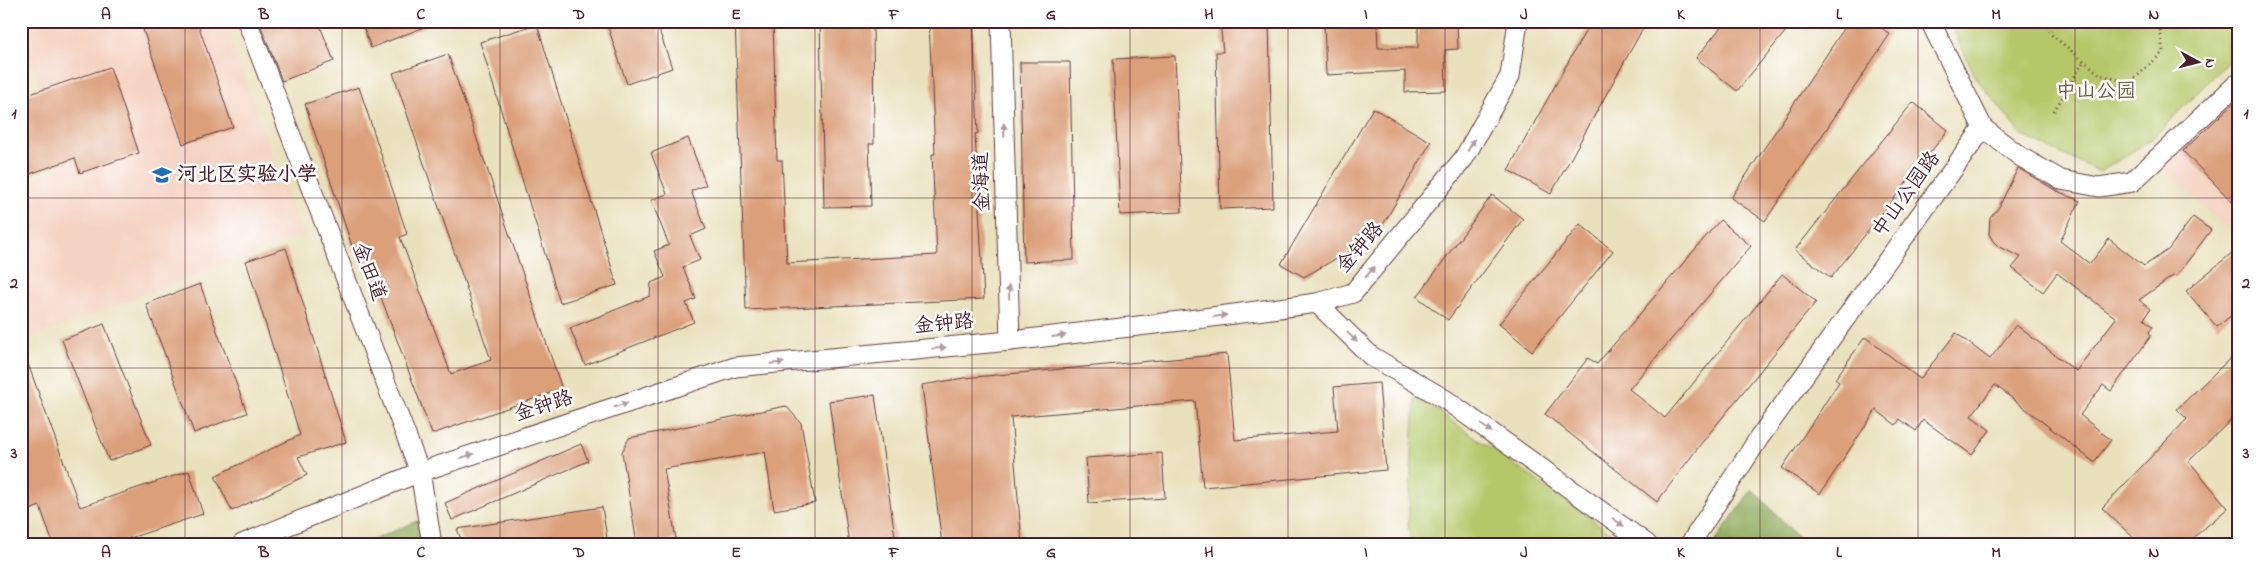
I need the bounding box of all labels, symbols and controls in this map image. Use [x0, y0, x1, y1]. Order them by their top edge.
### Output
text: A [101, 3, 111, 27]
text: B [258, 3, 270, 27]
text: C [417, 3, 426, 27]
text: D [572, 3, 585, 27]
text: E [731, 3, 741, 27]
text: F [888, 3, 900, 27]
text: G [1046, 3, 1056, 27]
text: H [1204, 3, 1214, 27]
text: I [1364, 3, 1368, 27]
text: J [1520, 3, 1528, 27]
text: K [1677, 3, 1686, 27]
text: L [1836, 3, 1843, 27]
text: M [1991, 3, 2001, 27]
text: N [2149, 3, 2160, 27]
north arrow [2172, 38, 2222, 88]
text: N [2198, 57, 2220, 69]
park label: 中山公园 [2056, 78, 2136, 107]
text: 1 [11, 102, 17, 126]
text: 1 [2243, 102, 2249, 126]
one-way arrow [1000, 122, 1008, 138]
one-way arrow [1467, 138, 1476, 152]
street label: 中山公园路 [1866, 145, 1949, 244]
street label: 金海道 [967, 152, 999, 212]
place label: 河北区实验小学 [177, 161, 317, 190]
school or university icon: 河北区实验小学 [151, 164, 173, 186]
street label: 金钟路 [1330, 215, 1392, 280]
street label: 金田道 [344, 239, 392, 305]
one-way arrow [1365, 266, 1376, 279]
text: 2 [9, 272, 18, 296]
text: 2 [2241, 272, 2250, 296]
one-way arrow [1004, 284, 1012, 300]
street label: 金钟路 [913, 308, 976, 342]
one-way arrow [1212, 312, 1228, 320]
one-way arrow [1346, 331, 1358, 343]
one-way arrow [1051, 332, 1067, 340]
one-way arrow [931, 344, 947, 352]
one-way arrow [769, 359, 785, 367]
street label: 金钟路 [511, 384, 578, 430]
one-way arrow [614, 401, 629, 409]
one-way arrow [1479, 423, 1493, 433]
text: 3 [10, 442, 18, 466]
text: 3 [2242, 442, 2250, 466]
one-way arrow [459, 452, 474, 459]
one-way arrow [1612, 517, 1625, 527]
text: A [101, 541, 111, 565]
text: B [258, 541, 270, 565]
text: C [417, 541, 426, 565]
text: D [572, 541, 585, 565]
text: E [731, 541, 741, 565]
text: F [888, 541, 900, 565]
text: G [1046, 541, 1056, 565]
text: H [1204, 541, 1214, 565]
text: I [1364, 541, 1368, 565]
text: J [1520, 541, 1528, 565]
text: K [1677, 541, 1686, 565]
text: L [1836, 541, 1843, 565]
text: M [1991, 541, 2001, 565]
text: N [2149, 541, 2160, 565]

